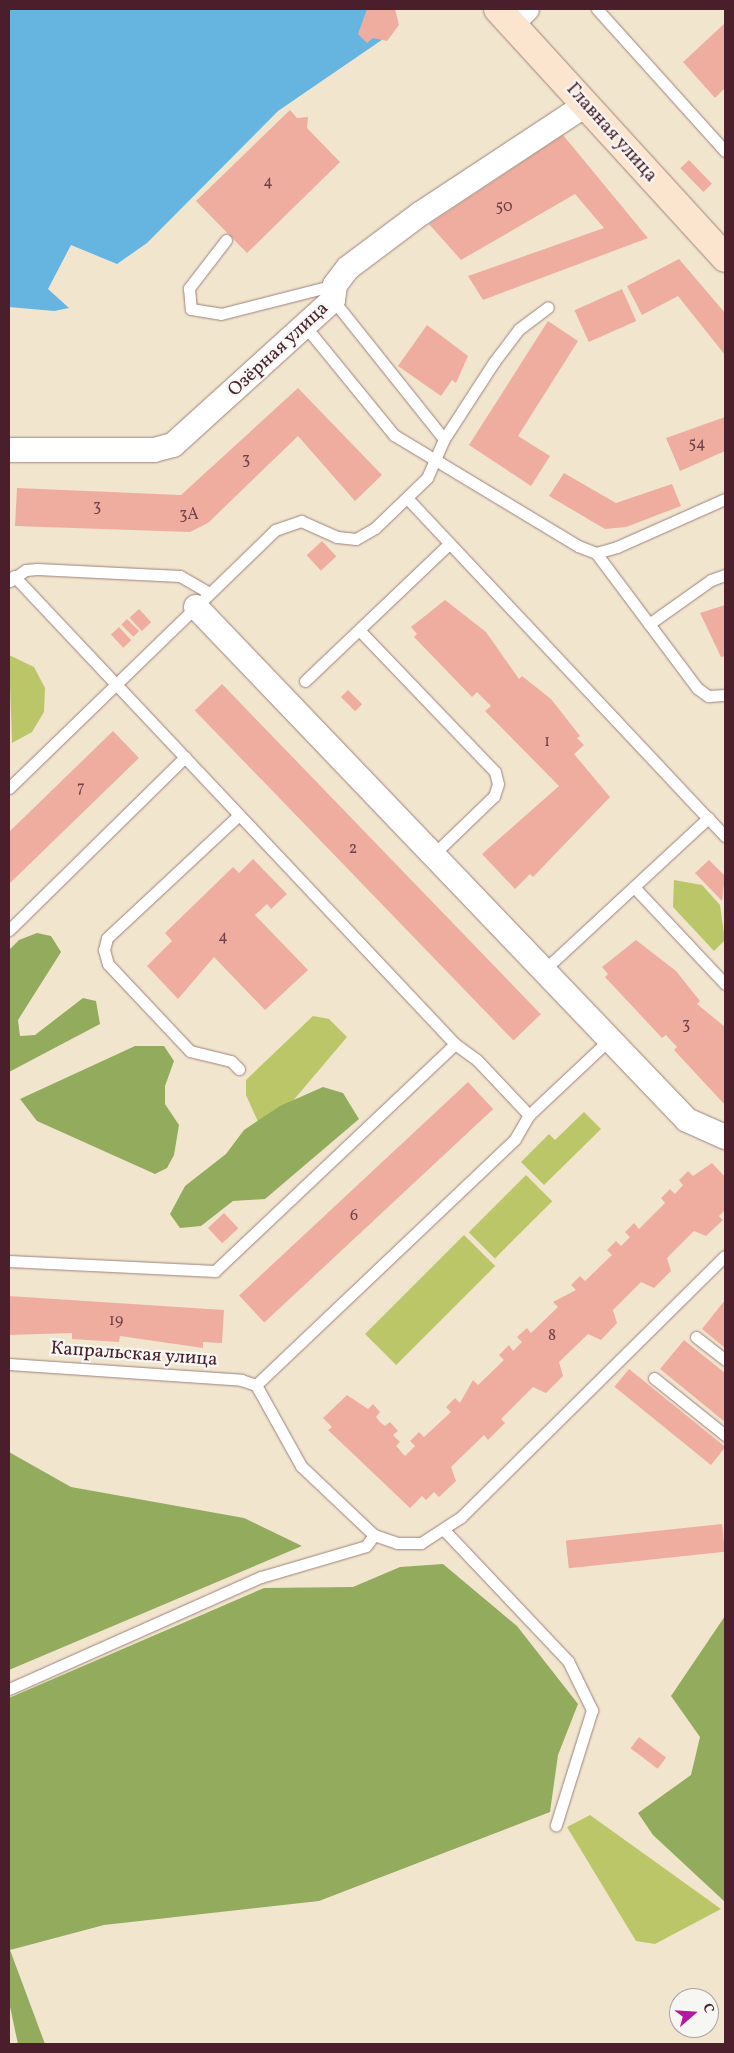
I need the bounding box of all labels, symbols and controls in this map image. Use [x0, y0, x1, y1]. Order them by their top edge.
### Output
street label: Главная улица [560, 78, 662, 188]
house number: 4 [263, 172, 273, 192]
house number: 50 [496, 197, 512, 217]
street label: Озёрная улица [224, 297, 334, 403]
house number: 54 [688, 434, 706, 454]
house number: 3 [242, 450, 250, 470]
house number: 3 [93, 497, 101, 517]
house number: 3А [179, 505, 199, 525]
house number: 1 [544, 732, 550, 752]
house number: 7 [77, 778, 85, 798]
house number: 2 [349, 839, 357, 859]
house number: 4 [218, 927, 228, 947]
house number: 3 [682, 1015, 690, 1035]
house number: 6 [350, 1206, 358, 1226]
house number: 19 [109, 1311, 123, 1331]
house number: 8 [548, 1326, 556, 1346]
street label: Капральская улица [49, 1338, 219, 1372]
north arrow [669, 1988, 719, 2038]
text: С [697, 2001, 718, 2016]

